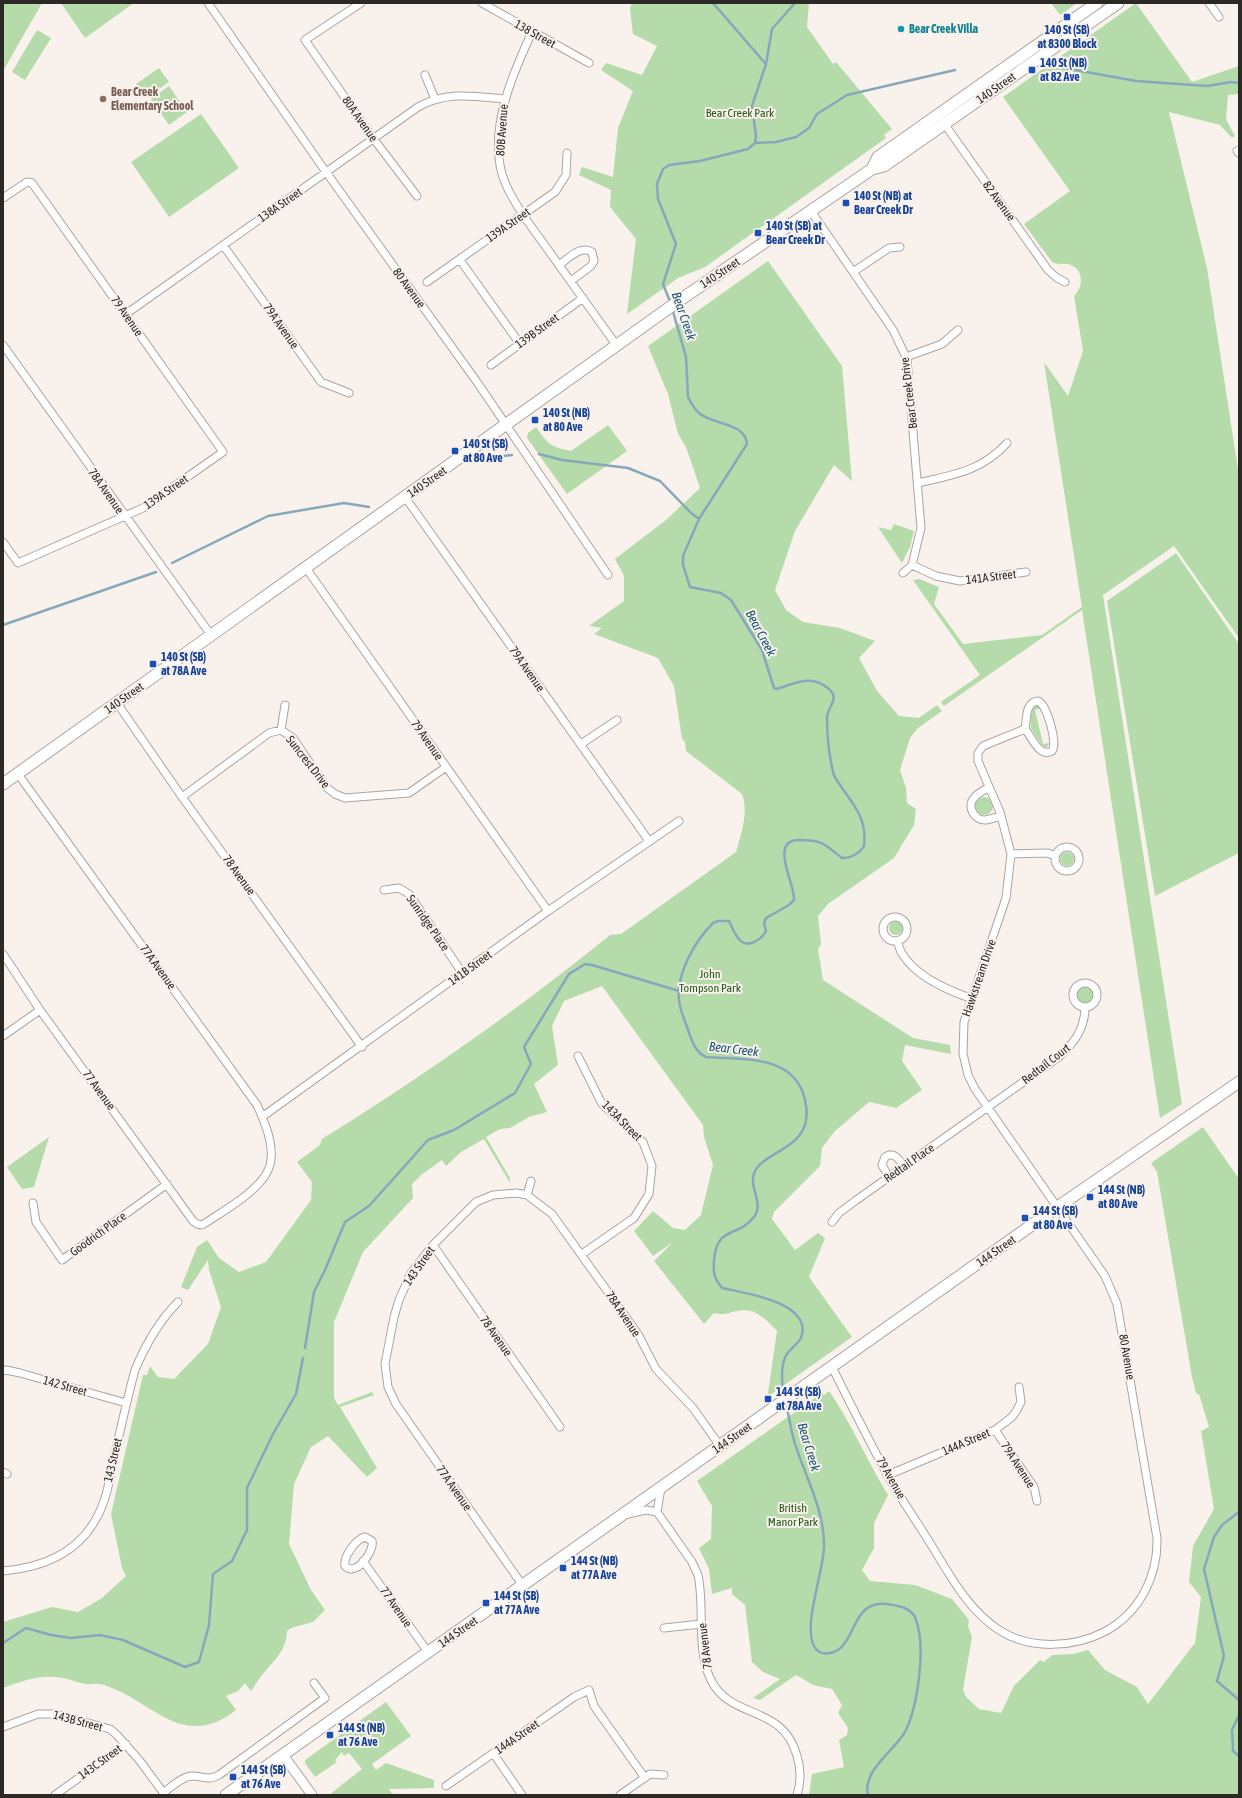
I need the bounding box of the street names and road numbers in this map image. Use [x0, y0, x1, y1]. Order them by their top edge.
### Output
street label: 138 Street [512, 17, 558, 51]
street label: 140 Street [974, 69, 1019, 107]
street label: 80A Avenue [339, 94, 381, 144]
street label: 80B Avenue [493, 104, 511, 156]
street label: 82 Avenue [980, 178, 1018, 224]
street label: 138A Street [255, 184, 305, 225]
street label: 139A Street [483, 204, 533, 245]
street label: 140 Street [697, 254, 743, 291]
street label: 80 Avenue [390, 265, 428, 311]
street label: 79 Avenue [108, 293, 146, 339]
street label: 79A Avenue [260, 301, 302, 351]
street label: 139B Street [512, 310, 562, 352]
street label: Bear Creek Drive [898, 356, 920, 430]
street label: 140 Street [405, 463, 450, 501]
street label: 78A Avenue [85, 466, 127, 516]
street label: 139A Street [141, 471, 191, 512]
street label: 141A Street [965, 567, 1018, 587]
street label: 79A Avenue [506, 644, 548, 694]
street label: 140 Street [102, 679, 147, 717]
street label: 79 Avenue [408, 717, 446, 763]
street label: Suncrest Drive [283, 733, 333, 791]
street label: 78 Avenue [220, 852, 258, 898]
street label: Sunridge Place [404, 892, 452, 954]
street label: Hawkstream Drive [959, 938, 999, 1018]
street label: 77A Avenue [137, 942, 179, 992]
street label: 141B Street [445, 947, 495, 989]
street label: Redtail Court [1019, 1040, 1073, 1087]
street label: 77 Avenue [80, 1067, 118, 1113]
street label: 143A Street [599, 1098, 645, 1144]
street label: Redtail Place [881, 1141, 937, 1185]
street label: Goodrich Place [67, 1209, 129, 1259]
street label: 144 Street [974, 1232, 1019, 1270]
street label: 143 Street [400, 1243, 438, 1288]
street label: 78A Avenue [603, 1289, 643, 1339]
street label: 78 Avenue [477, 1313, 515, 1359]
street label: 80 Avenue [1116, 1333, 1138, 1381]
street label: 142 Street [41, 1373, 89, 1399]
street label: 144 Street [710, 1419, 755, 1457]
street label: 144A Street [940, 1425, 993, 1458]
street label: 143 Street [101, 1436, 125, 1483]
street label: 79A Avenue [998, 1439, 1038, 1491]
street label: 79 Avenue [873, 1455, 909, 1501]
street label: 77A Avenue [433, 1463, 475, 1513]
street label: 77 Avenue [377, 1584, 415, 1630]
street label: 144 Street [436, 1613, 481, 1651]
street label: 78 Avenue [695, 1622, 715, 1670]
street label: 143B Street [52, 1708, 105, 1734]
street label: 144A Street [492, 1716, 542, 1757]
street label: 143C Street [76, 1741, 125, 1782]

